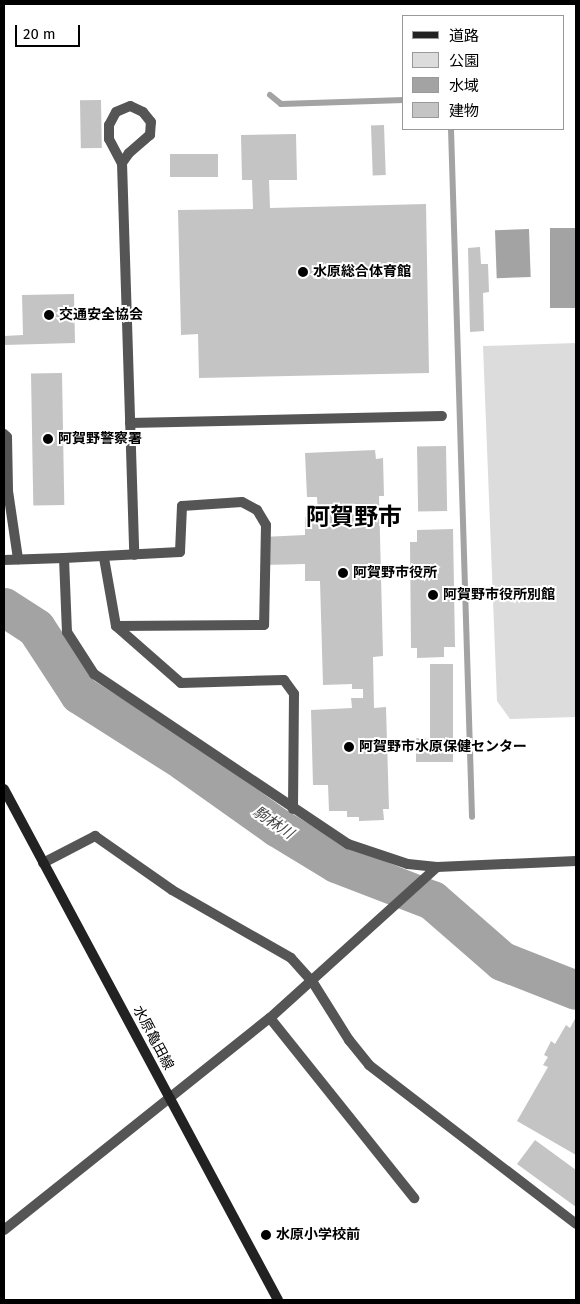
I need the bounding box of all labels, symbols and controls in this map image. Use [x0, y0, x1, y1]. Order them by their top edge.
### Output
scale bar [18, 15, 82, 47]
legend [402, 15, 565, 130]
text: 20 m [23, 25, 56, 43]
text: 道路 [449, 27, 479, 45]
text: 公園 [449, 52, 479, 70]
text: 水域 [449, 77, 479, 95]
text: 建物 [449, 102, 479, 120]
place label: 水原総合体育館 [313, 264, 411, 280]
marker: 水原総合体育館 [297, 266, 309, 278]
place label: 交通安全協会 [59, 307, 143, 323]
marker: 交通安全協会 [43, 309, 55, 321]
place label: 阿賀野警察署 [58, 431, 142, 447]
marker: 阿賀野警察署 [42, 433, 54, 445]
district label: 阿賀野市 [306, 504, 402, 532]
place label: 阿賀野市役所 [353, 565, 437, 581]
marker: 阿賀野市役所 [337, 567, 349, 579]
place label: 阿賀野市役所別館 [443, 587, 555, 603]
marker: 阿賀野市役所別館 [427, 589, 439, 601]
place label: 阿賀野市水原保健センター [359, 739, 527, 755]
marker: 阿賀野市水原保健センター [343, 741, 355, 753]
water label: 駒林川 [249, 803, 297, 843]
street label: 水原亀田線 [129, 1003, 177, 1073]
place label: 水原小学校前 [276, 1227, 360, 1243]
marker: 水原小学校前 [260, 1229, 272, 1241]

